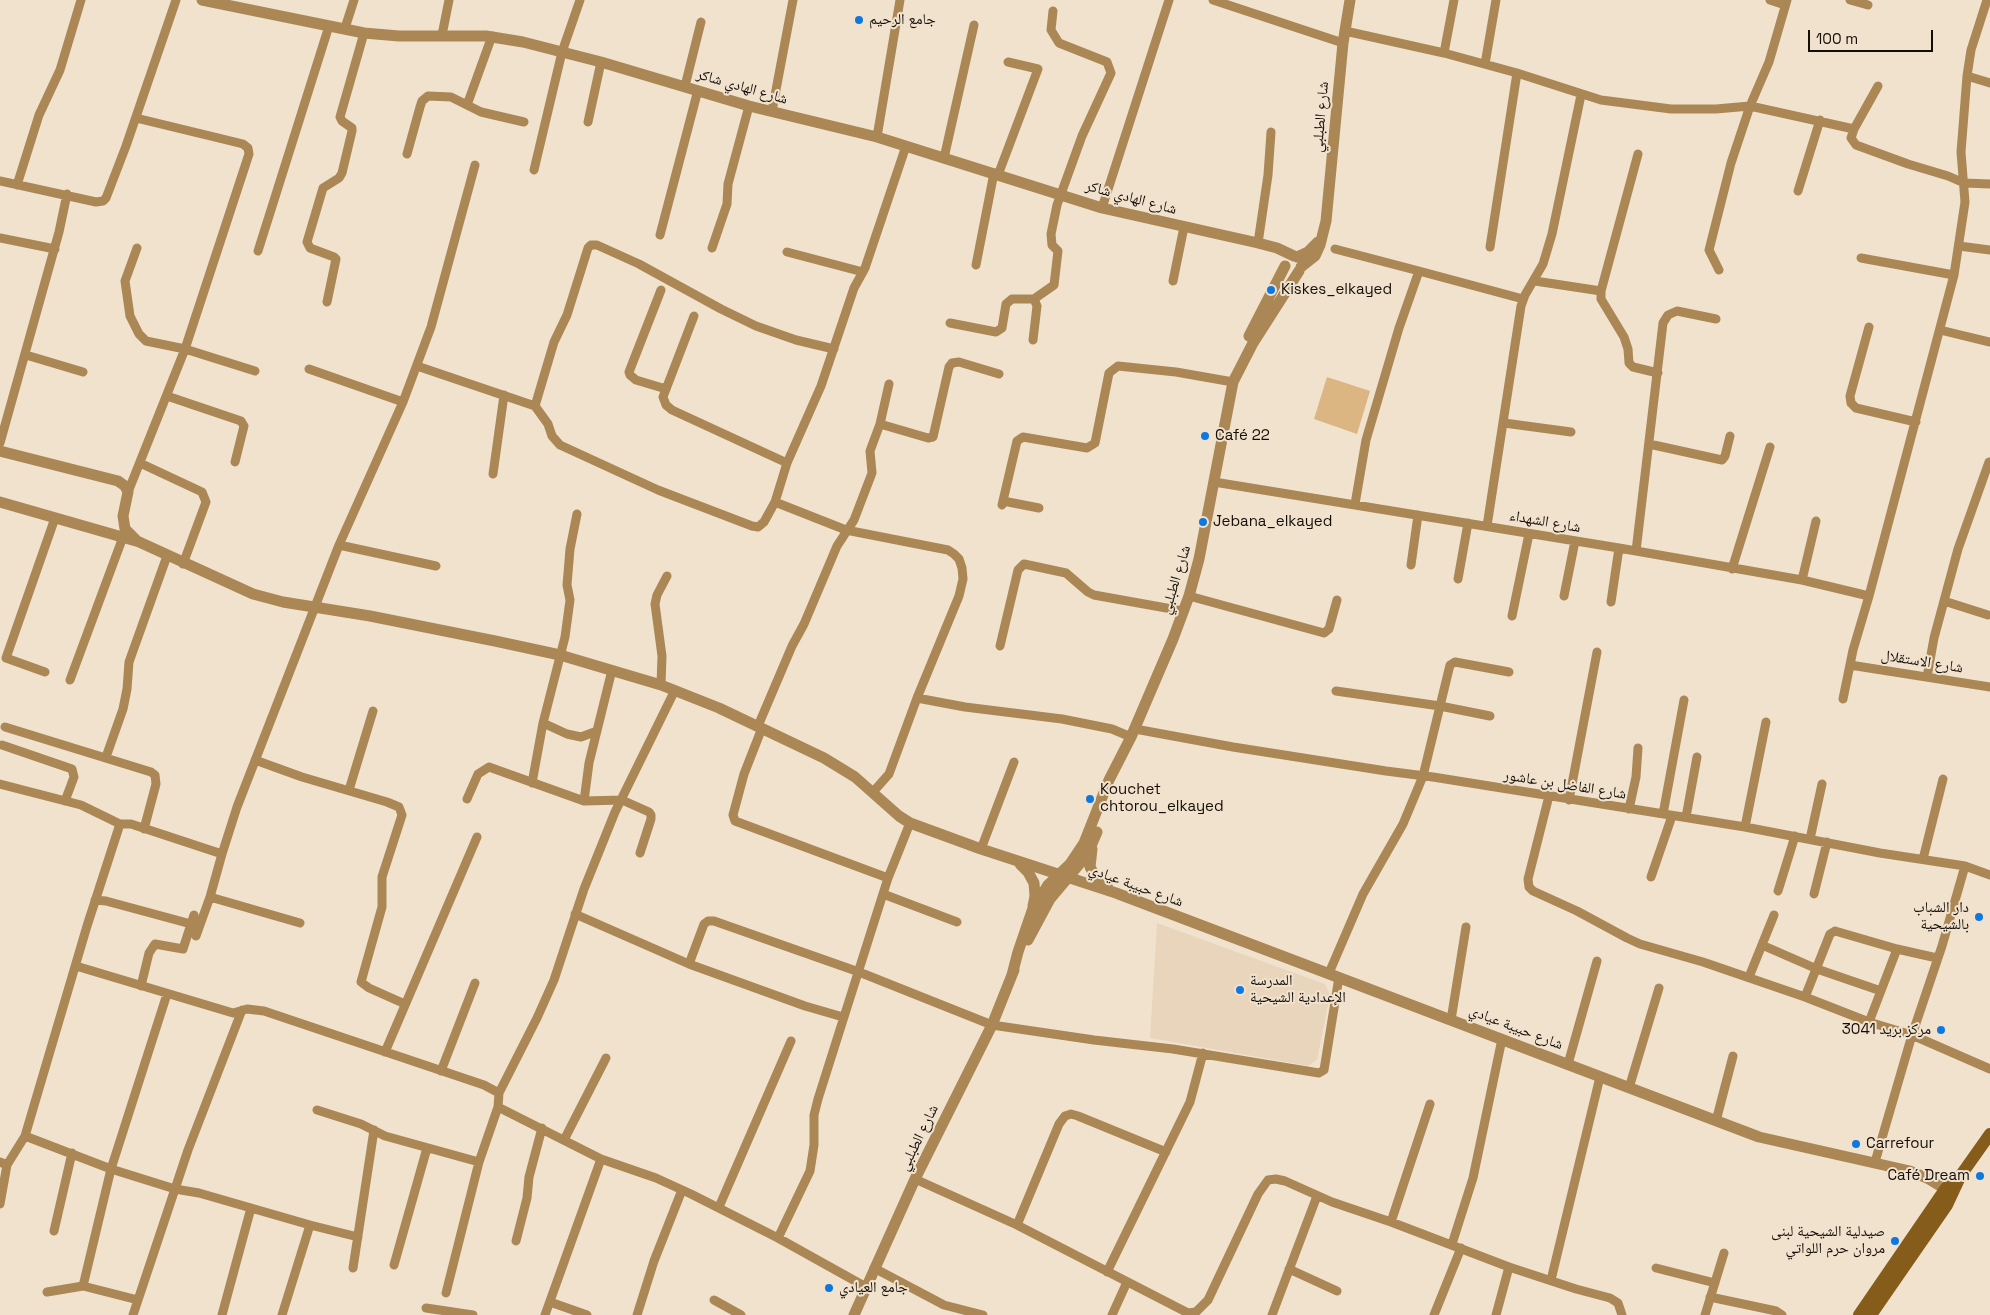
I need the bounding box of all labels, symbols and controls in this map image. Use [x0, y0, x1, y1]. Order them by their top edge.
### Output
place label: جامع الرحيم [869, 11, 936, 29]
marker: جامع الرحيم [853, 14, 865, 26]
scale bar [1810, 20, 1935, 52]
text: 100 m [1816, 29, 1858, 48]
street label: شارع الهادي شاكر [694, 65, 790, 109]
street label: شارع الطبلبي [1309, 81, 1333, 153]
street label: شارع الهادي شاكر [1083, 177, 1179, 219]
place label: Kiskes_elkayed [1281, 281, 1392, 299]
marker: Kiskes_elkayed [1265, 284, 1277, 296]
place label: Café 22 [1215, 427, 1270, 445]
marker: Café 22 [1199, 430, 1211, 442]
street label: شارع الشهداء [1508, 507, 1582, 537]
place label: Jebana_elkayed [1213, 513, 1332, 531]
marker: Jebana_elkayed [1197, 516, 1209, 528]
street label: شارع الطبلبي [1157, 543, 1195, 617]
street label: شارع الاستقلال [1880, 647, 1964, 677]
street label: شارع الفاضل بن عاشور [1502, 766, 1628, 804]
place label: Kouchet chtorou_elkayed [1100, 781, 1224, 816]
marker: Kouchet chtorou_elkayed [1084, 793, 1096, 805]
street label: شارع حبيبة عيادي [1086, 861, 1186, 911]
place label: دار الشباب بالشيحية [1913, 899, 1969, 934]
marker: دار الشباب بالشيحية [1973, 911, 1985, 923]
place label: المدرسة الإعدادية الشيحية [1250, 972, 1346, 1007]
marker: المدرسة الإعدادية الشيحية [1234, 984, 1246, 996]
street label: شارع حبيبة عيادي [1467, 1002, 1565, 1054]
place label: مركز بريد 3041 [1842, 1021, 1931, 1039]
marker: مركز بريد 3041 [1935, 1024, 1947, 1036]
street label: شارع الطبلبي [895, 1102, 943, 1174]
place label: Carrefour [1866, 1135, 1934, 1153]
marker: Carrefour [1850, 1138, 1862, 1150]
place label: Café Dream [1887, 1167, 1970, 1185]
marker: Café Dream [1974, 1170, 1986, 1182]
place label: صيدلية الشيحية لبنى مروان حرم اللواتي [1771, 1223, 1885, 1258]
marker: صيدلية الشيحية لبنى مروان حرم اللواتي [1889, 1235, 1901, 1247]
place label: جامع العيادي [839, 1279, 908, 1297]
marker: جامع العيادي [823, 1282, 835, 1294]

